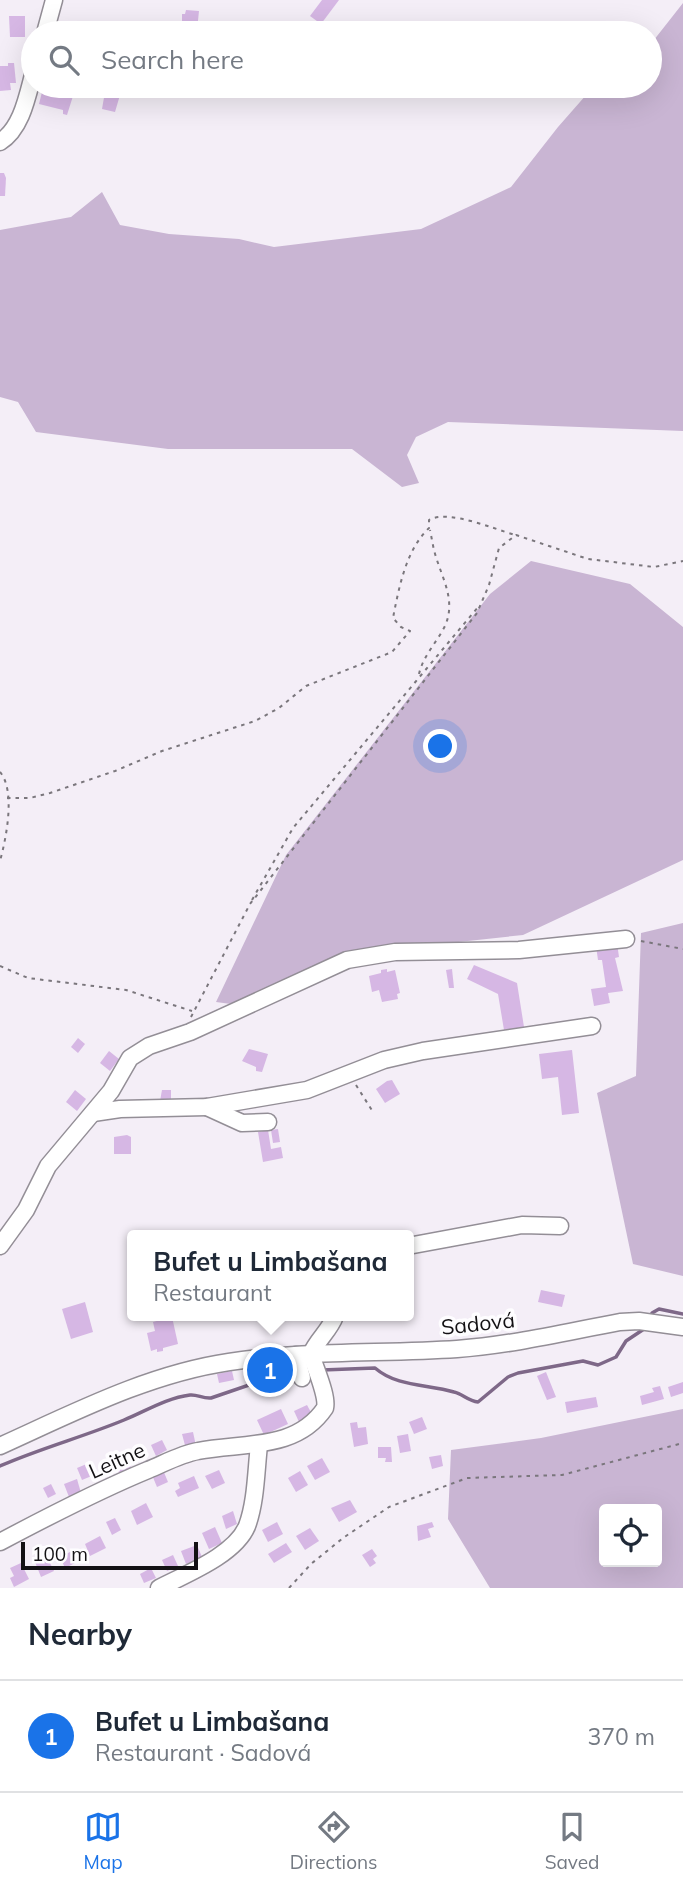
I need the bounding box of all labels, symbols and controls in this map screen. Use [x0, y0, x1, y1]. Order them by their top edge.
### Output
search box [21, 21, 662, 98]
icon: search [45, 41, 83, 79]
text: Search here [101, 43, 244, 76]
your location [423, 729, 457, 763]
popup [127, 1230, 414, 1321]
text: Bufet u Limbašana [153, 1245, 388, 1278]
text: Restaurant [153, 1278, 271, 1307]
street label: Sadová [440, 1306, 516, 1340]
pin: 1 [247, 1344, 293, 1396]
street label: Leitne [84, 1436, 149, 1484]
map controls [599, 1504, 662, 1567]
button: locate [599, 1504, 662, 1567]
scale bar [21, 1539, 198, 1571]
text: 100 m [32, 1542, 88, 1566]
text: Nearby [28, 1615, 132, 1653]
text: Bufet u Limbašana [95, 1705, 329, 1738]
text: 1 [44, 1722, 58, 1751]
text: 370 m [587, 1722, 655, 1751]
text: Restaurant · Sadová [95, 1738, 311, 1767]
tab: Map [84, 1808, 123, 1874]
tab: Directions [290, 1808, 378, 1874]
tab: Saved [545, 1808, 599, 1874]

